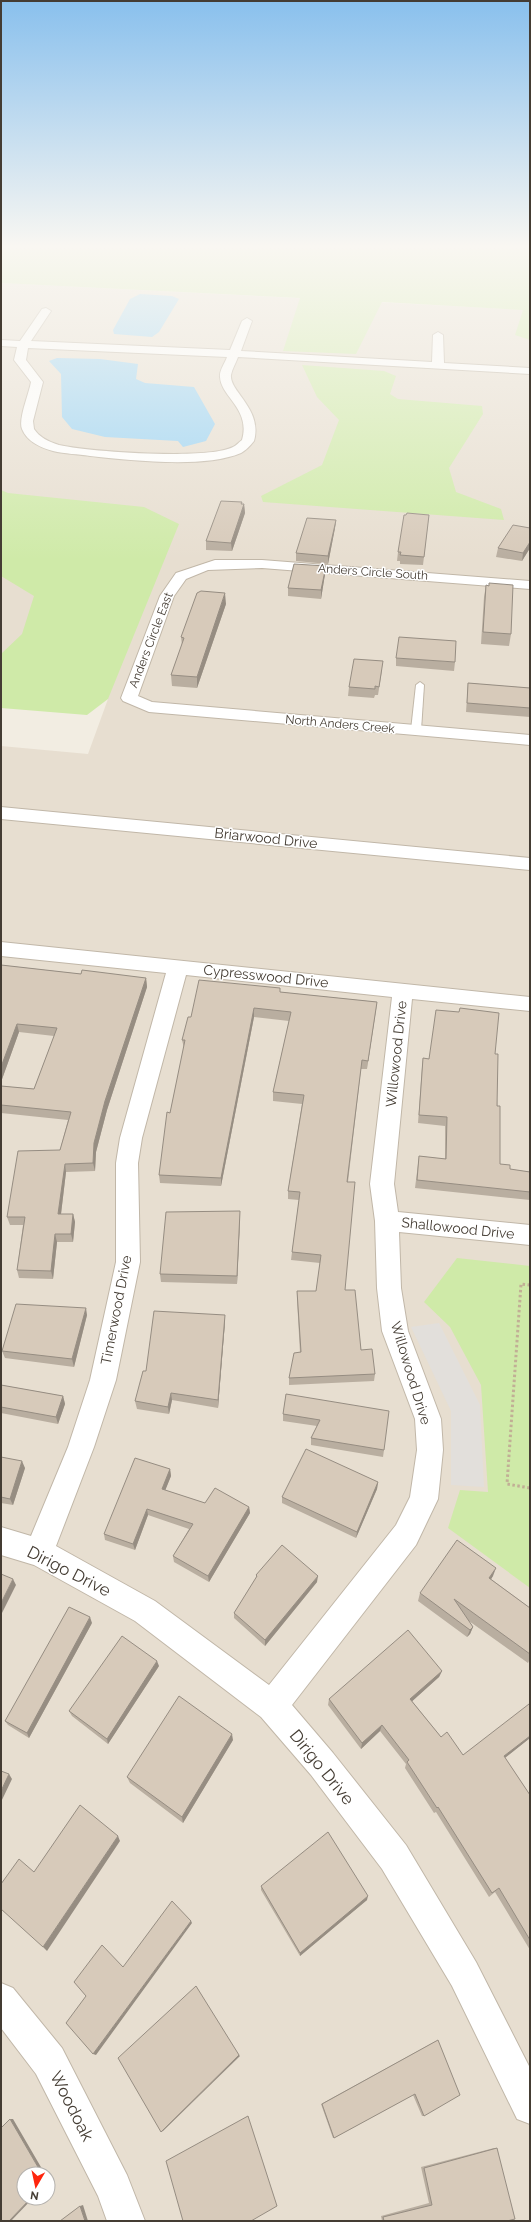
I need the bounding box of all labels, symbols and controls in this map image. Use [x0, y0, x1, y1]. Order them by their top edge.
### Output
street label: Anders Circle South [318, 561, 428, 583]
street label: Anders Circle East [126, 590, 176, 690]
street label: North Anders Creek [285, 712, 396, 736]
street label: Briarwood Drive [214, 825, 318, 851]
street label: Cypresswood Drive [203, 961, 329, 991]
street label: Willowood Drive [382, 1000, 410, 1108]
street label: Shallowood Drive [401, 1214, 515, 1242]
street label: Timerwood Drive [98, 1254, 134, 1366]
street label: Willowood Drive [388, 1320, 434, 1426]
street label: Dirigo Drive [24, 1541, 114, 1601]
street label: Dirigo Drive [286, 1725, 358, 1809]
street label: Woodoak [46, 2068, 98, 2144]
north arrow [16, 2166, 56, 2206]
text: N [29, 2188, 40, 2202]

